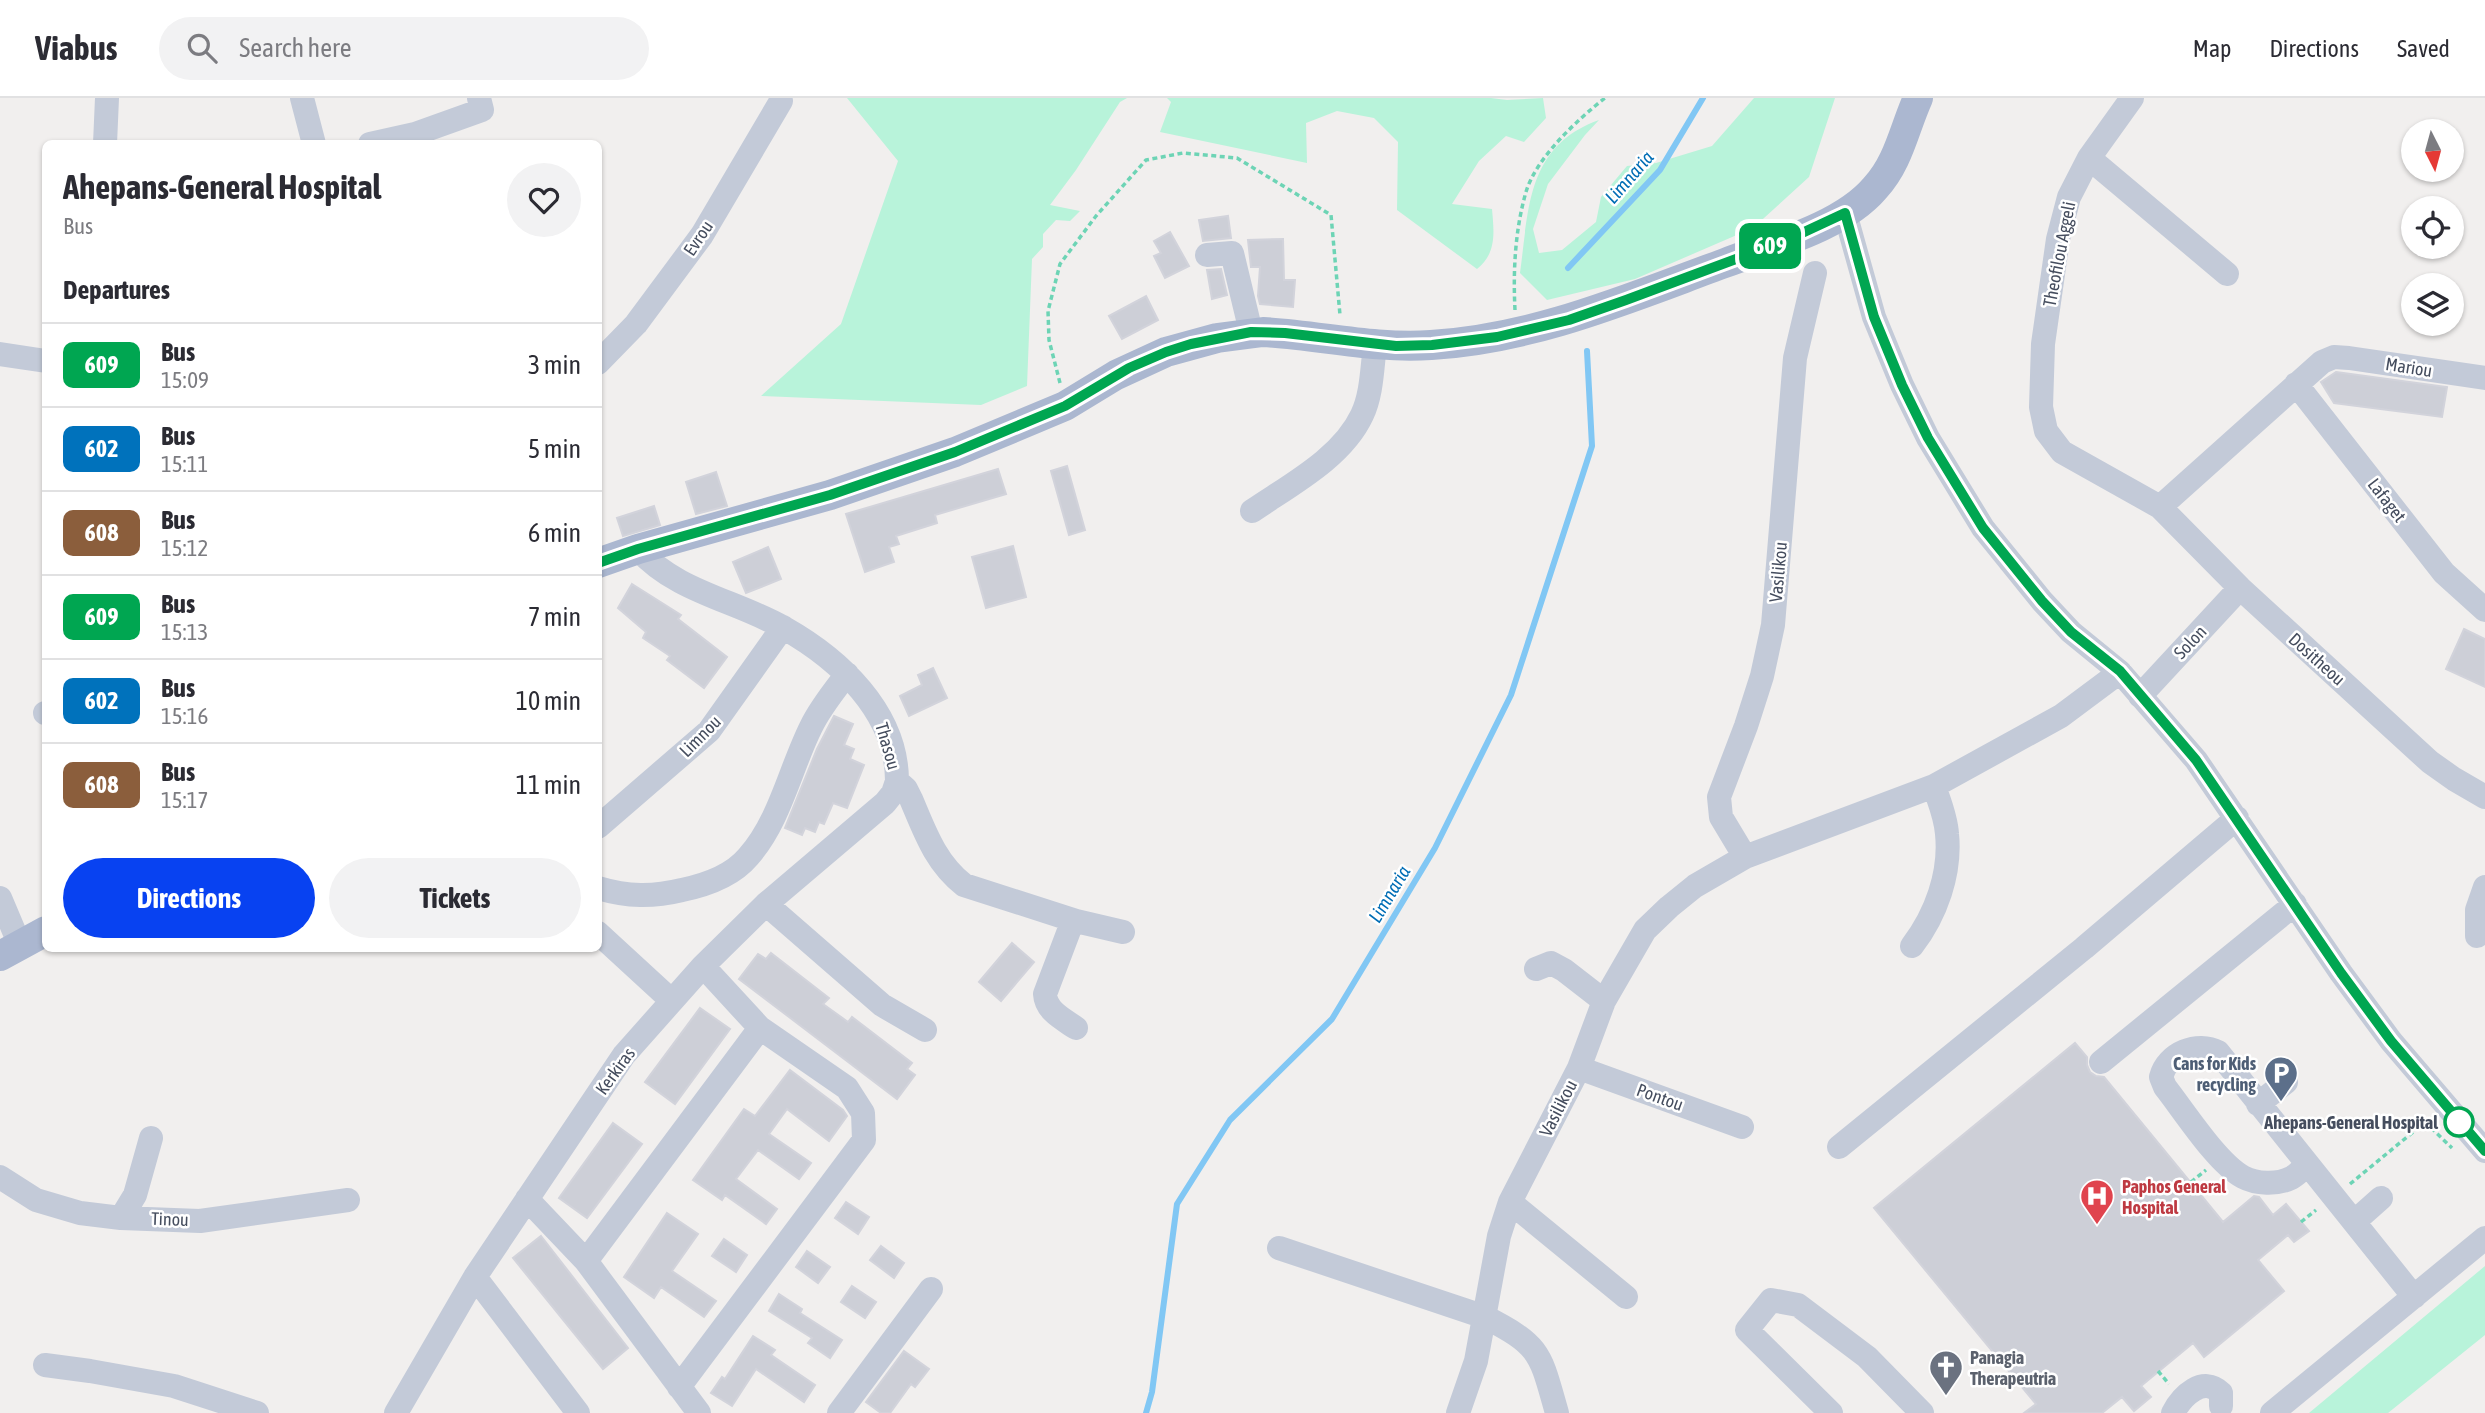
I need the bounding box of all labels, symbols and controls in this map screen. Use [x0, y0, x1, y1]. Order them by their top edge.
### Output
search box [159, 17, 649, 80]
text: Viabus [35, 29, 117, 67]
icon: search [183, 29, 221, 67]
text: Search here [239, 33, 352, 63]
text: Map [2193, 35, 2231, 62]
text: Directions [2269, 35, 2359, 62]
text: Saved [2397, 35, 2450, 62]
north arrow [2401, 119, 2464, 182]
map controls [2401, 119, 2464, 336]
water label: Limnaria [1600, 146, 1658, 208]
button: heart [507, 163, 581, 237]
text: Ahepans-General Hospital [63, 168, 381, 206]
button: locate [2401, 196, 2464, 259]
street label: Theofilou Aggeli [2039, 200, 2079, 308]
text: Bus [63, 213, 93, 239]
street label: Evrou [679, 217, 717, 259]
line badge: 609 [1730, 223, 1810, 269]
text: 609 [1753, 232, 1787, 259]
button: layers [2401, 273, 2464, 336]
text: Departures [63, 275, 170, 305]
text: Bus [161, 337, 195, 367]
text: 3 min [528, 350, 581, 380]
text: 609 [85, 351, 118, 378]
street label: Mariou [2384, 353, 2434, 381]
text: 15:09 [161, 367, 209, 393]
text: Bus [161, 421, 195, 451]
text: 5 min [528, 434, 581, 464]
text: 602 [85, 435, 118, 462]
text: 15:11 [161, 451, 208, 477]
street label: Lafaget [2364, 474, 2410, 526]
text: Bus [161, 505, 195, 535]
text: 6 min [528, 518, 581, 548]
text: 608 [85, 519, 118, 546]
text: 15:12 [161, 535, 208, 561]
street label: Vasilikou [1765, 541, 1791, 603]
text: Bus [161, 589, 195, 619]
text: 7 min [528, 602, 581, 632]
text: 609 [85, 603, 118, 630]
text: 15:13 [161, 619, 208, 645]
street label: Solon [2169, 621, 2211, 663]
street label: Dositheou [2285, 628, 2349, 690]
text: Bus [161, 673, 195, 703]
text: 10 min [516, 686, 581, 716]
text: 602 [85, 687, 118, 714]
text: 15:16 [161, 703, 208, 729]
street label: Limnou [675, 711, 725, 761]
street label: Thasou [871, 720, 905, 772]
text: Bus [161, 757, 195, 787]
text: 11 min [516, 770, 581, 800]
text: 608 [85, 771, 118, 798]
text: 15:17 [161, 787, 208, 813]
button: Directions [63, 858, 315, 938]
button: Tickets [329, 858, 581, 938]
water label: Limnaria [1364, 862, 1415, 926]
street label: Kerkiras [591, 1043, 639, 1099]
place label: Cans for Kids recycling [2173, 1053, 2257, 1095]
parking icon: Cans for Kids recycling [2262, 1054, 2300, 1103]
street label: Vasilikou [1535, 1076, 1581, 1140]
street label: Pontou [1634, 1079, 1686, 1115]
marker: Ahepans-General Hospital [2444, 1107, 2474, 1137]
place label: Ahepans-General Hospital [2263, 1112, 2438, 1133]
place label: Paphos General Hospital [2122, 1176, 2226, 1218]
hospital icon: Paphos General Hospital [2078, 1177, 2116, 1226]
street label: Tinou [151, 1208, 189, 1230]
place label: Panagia Therapeutria [1970, 1347, 2056, 1389]
church icon: Panagia Therapeutria [1927, 1348, 1965, 1397]

